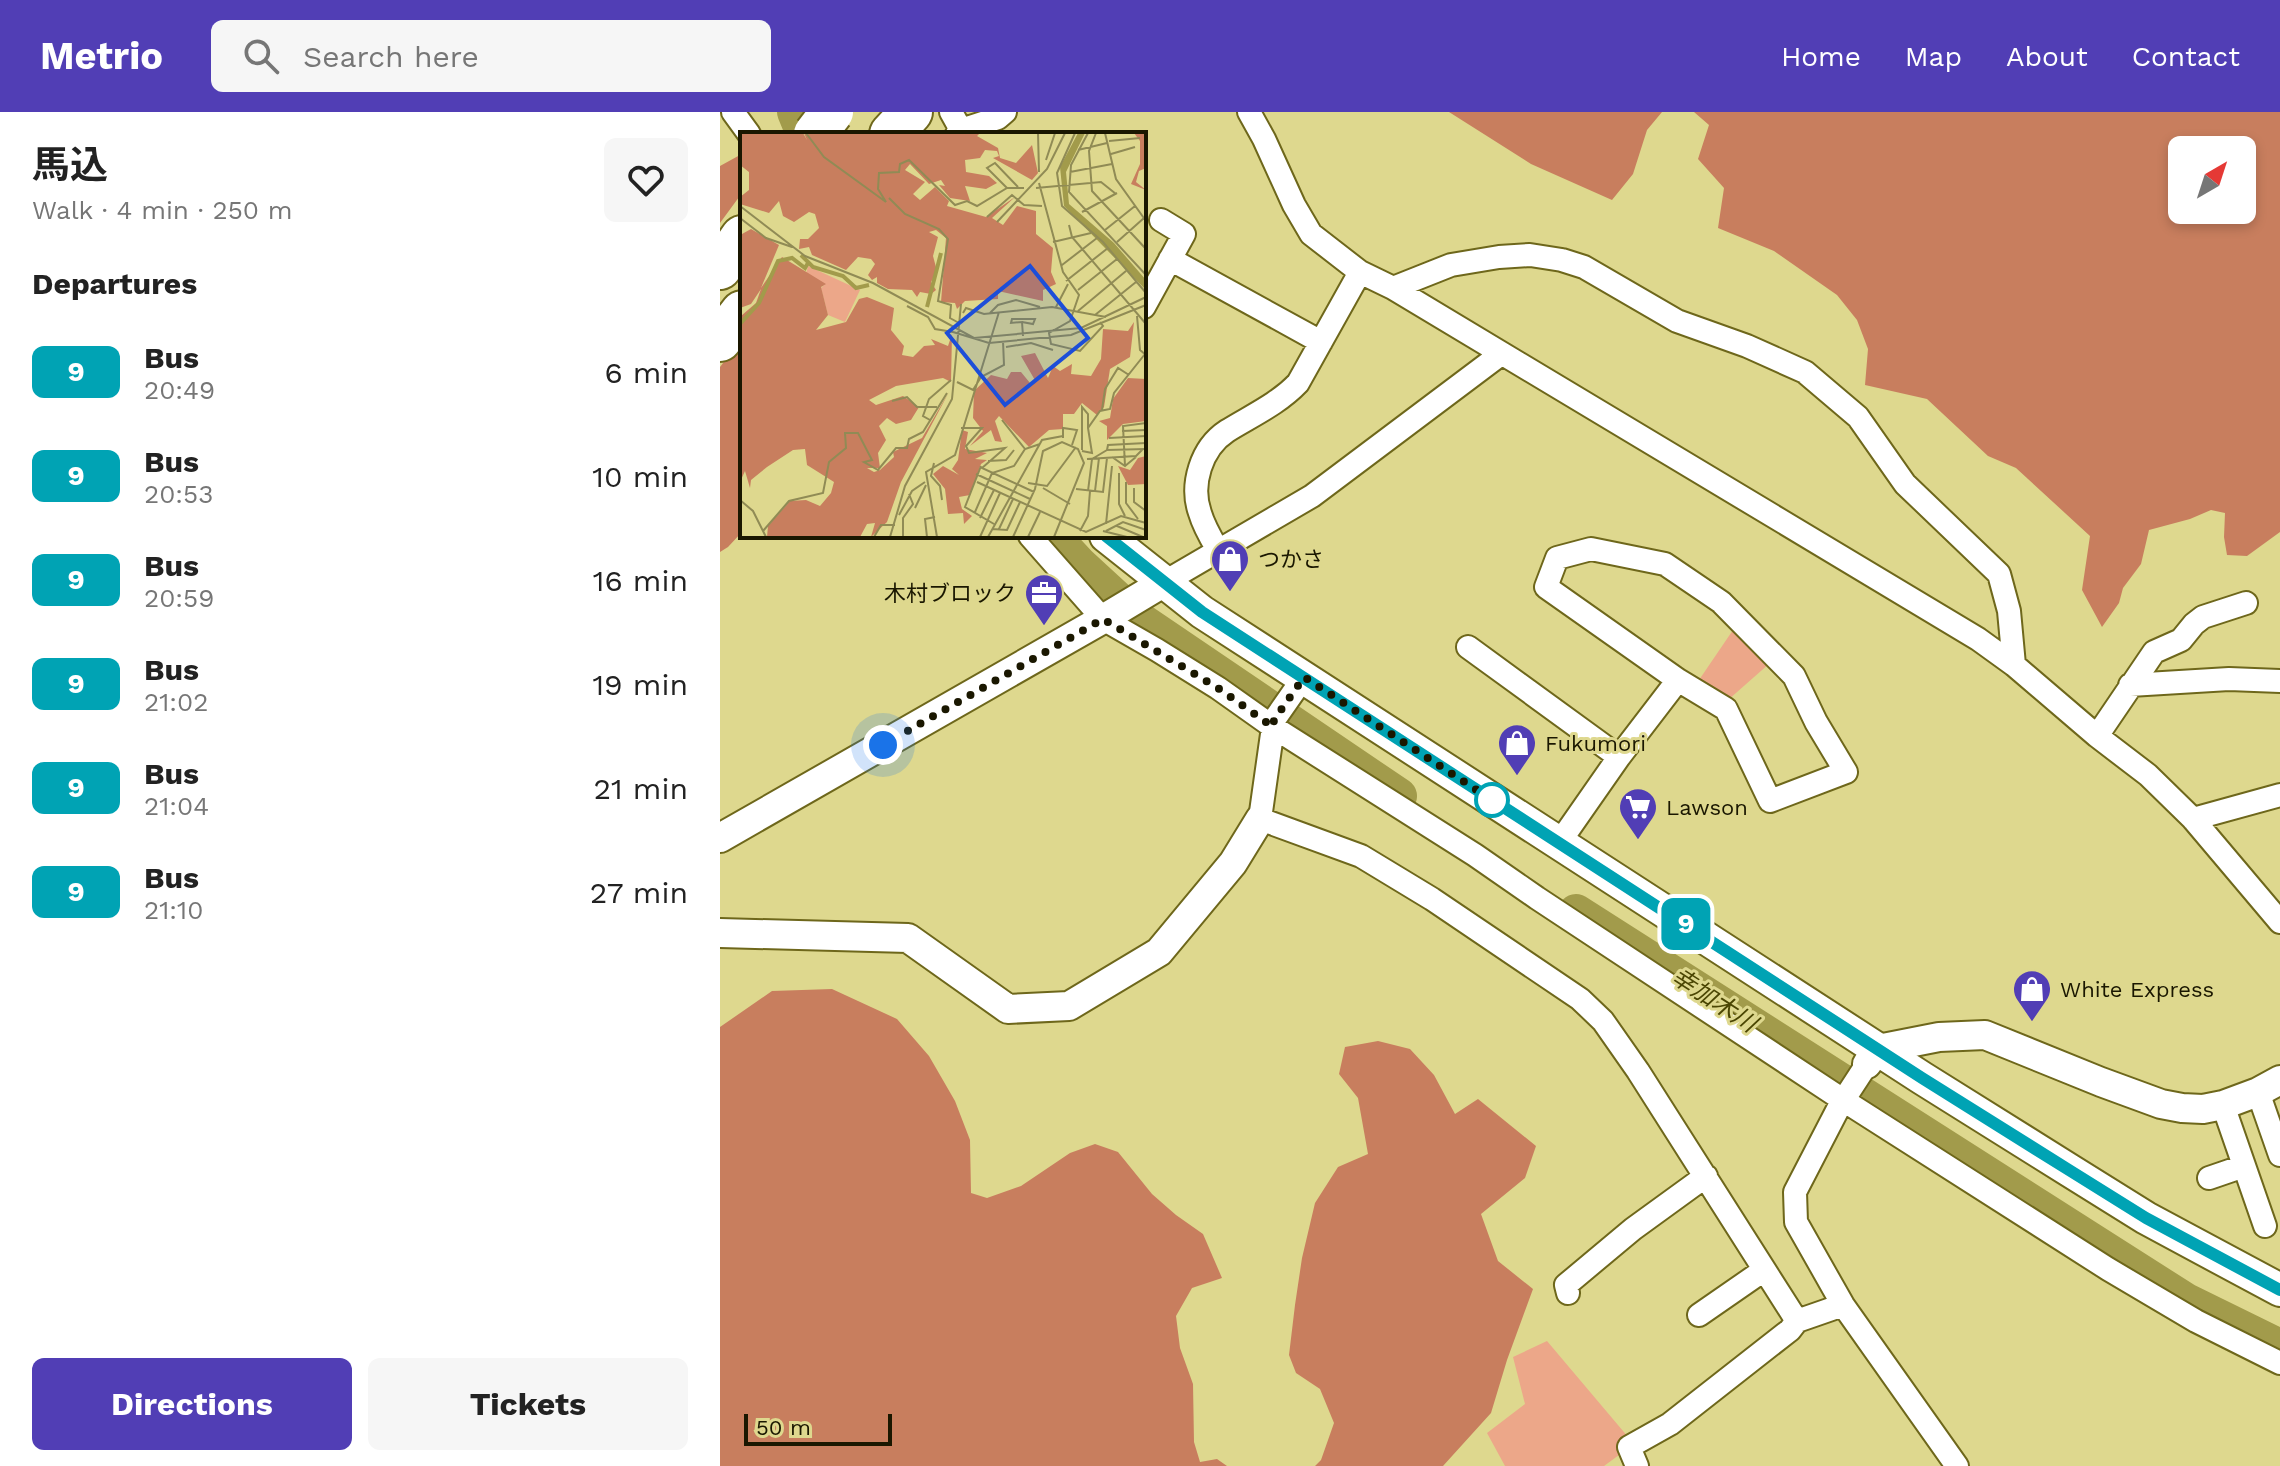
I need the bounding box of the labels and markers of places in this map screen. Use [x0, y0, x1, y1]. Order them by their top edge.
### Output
shop icon: つかさ [1209, 538, 1251, 593]
place label: つかさ [1258, 547, 1324, 572]
office icon: 木村ブロック [1023, 572, 1065, 627]
place label: 木村ブロック [884, 581, 1016, 606]
shop icon: Fukumori [1496, 722, 1538, 777]
place label: Fukumori [1545, 731, 1646, 756]
unlabelled marker [1475, 783, 1509, 817]
supermarket icon: Lawson [1617, 786, 1659, 841]
place label: Lawson [1666, 795, 1748, 820]
shop icon: White Express [2011, 968, 2053, 1023]
place label: White Express [2060, 977, 2214, 1002]

